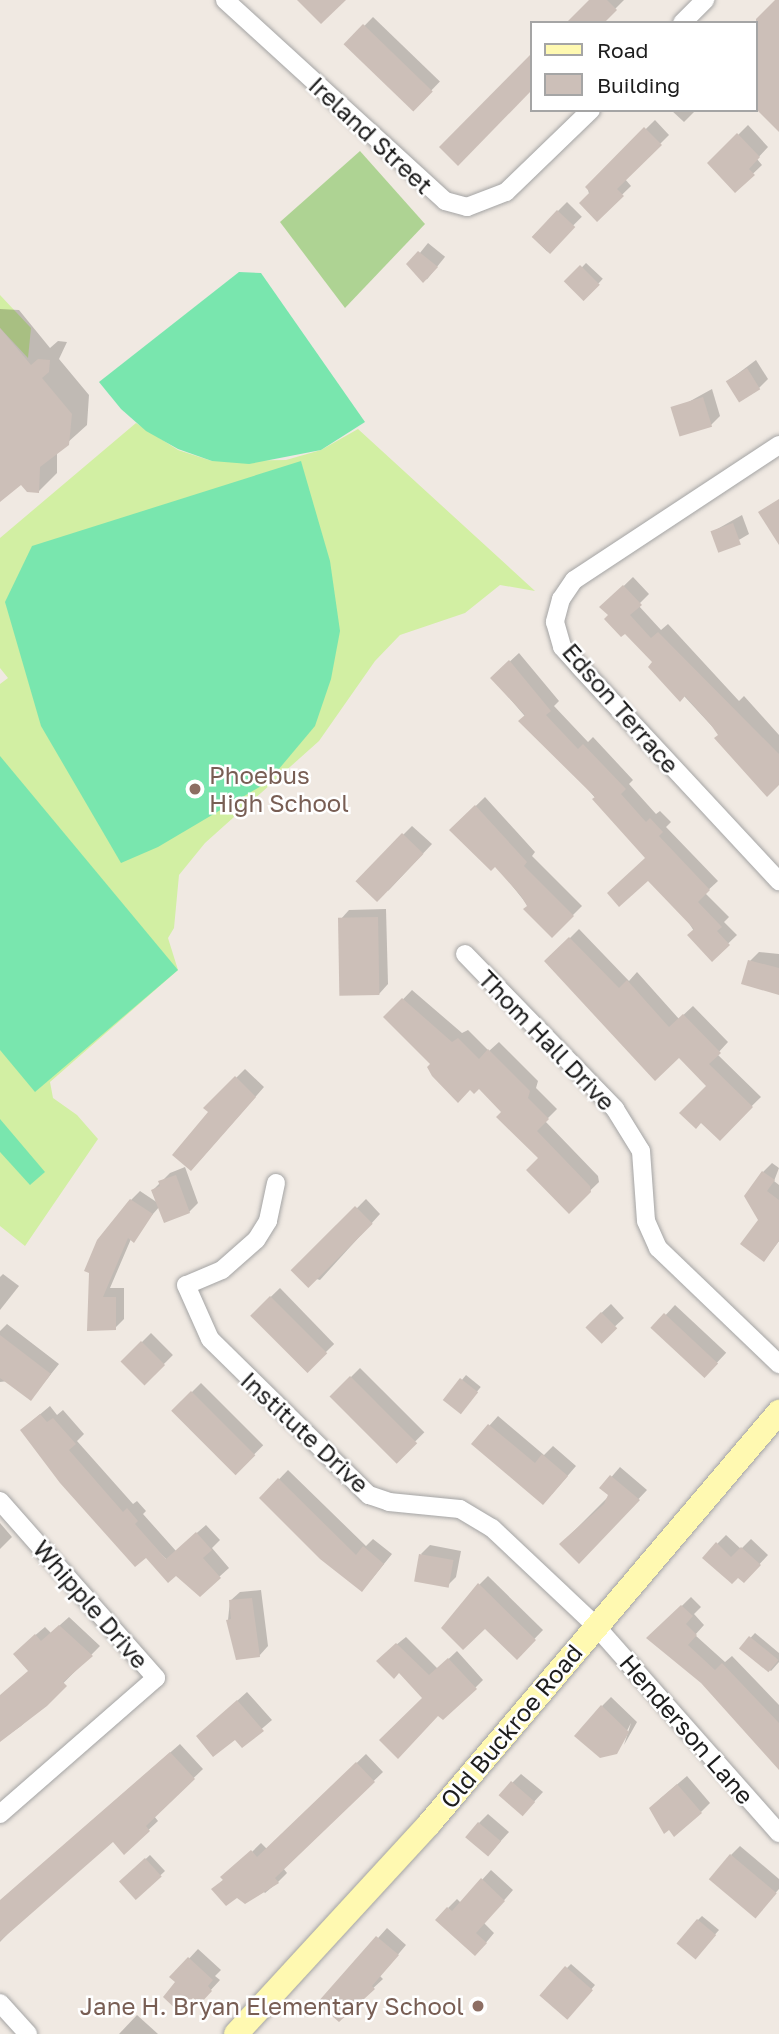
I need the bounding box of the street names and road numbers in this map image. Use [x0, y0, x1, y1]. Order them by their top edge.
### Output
street label: Ireland Street [303, 70, 439, 200]
street label: Edson Terrace [557, 637, 685, 779]
street label: Thom Hall Drive [473, 964, 621, 1116]
street label: Institute Drive [235, 1365, 375, 1499]
street label: Whipple Drive [27, 1534, 155, 1674]
street label: Old Buckroe Road [434, 1638, 588, 1814]
street label: Henderson Lane [614, 1648, 760, 1810]

